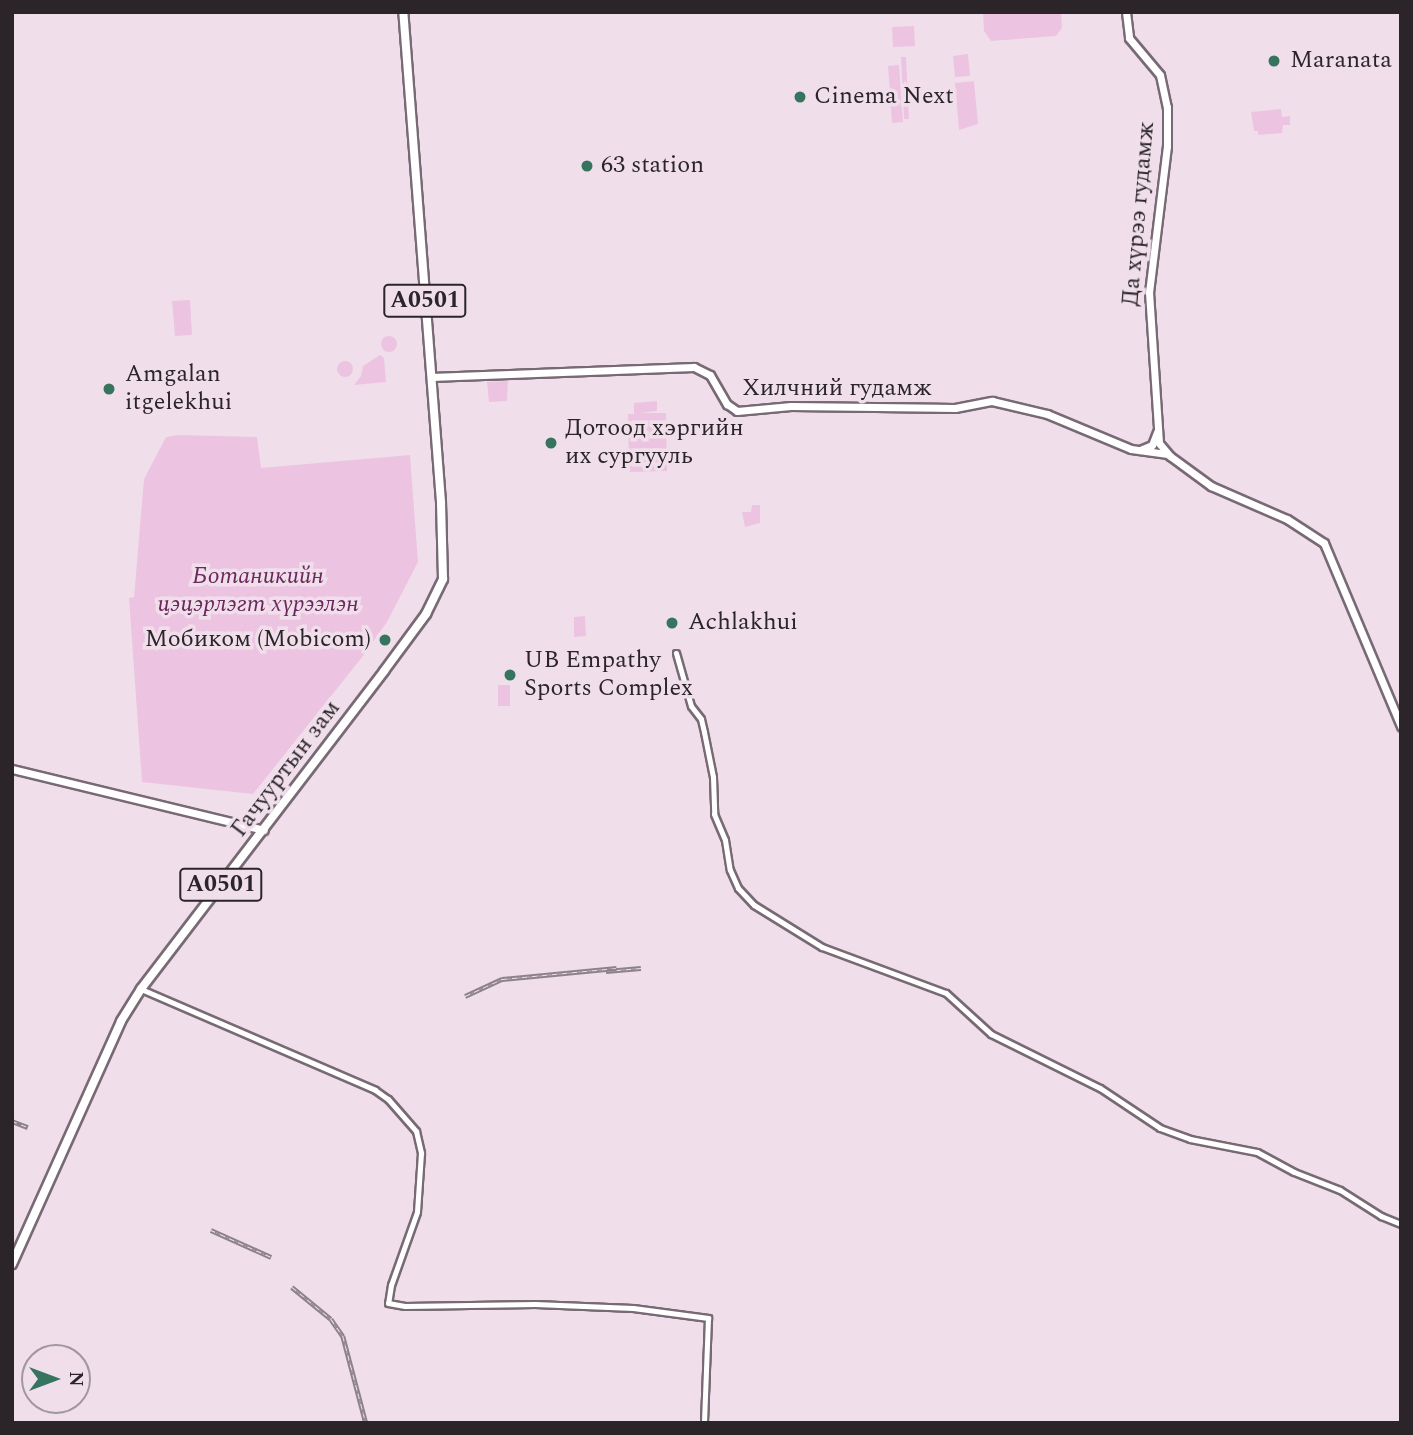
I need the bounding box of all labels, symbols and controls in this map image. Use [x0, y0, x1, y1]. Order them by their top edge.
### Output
place label: Maranata [1290, 47, 1392, 75]
marker: Maranata [1264, 51, 1284, 71]
place label: Cinema Next [814, 83, 954, 111]
marker: Cinema Next [792, 89, 808, 105]
street label: Да хүрээ гудамж [1117, 121, 1161, 307]
place label: 63 station [601, 152, 704, 180]
marker: 63 station [579, 158, 595, 174]
road number: A0501 [383, 282, 467, 320]
place label: Amgalan itgelekhui [125, 361, 232, 417]
street label: Хилчний гудамж [742, 375, 932, 403]
marker: Amgalan itgelekhui [99, 379, 119, 399]
place label: Дотоод хэргийн их сургууль [565, 415, 744, 471]
marker: Дотоод хэргийн их сургууль [543, 435, 559, 451]
park label: Ботаникийн цэцэрлэгт хүрээлэн [157, 563, 359, 619]
place label: Achlakhui [688, 609, 798, 637]
marker: Achlakhui [662, 613, 682, 633]
place label: Мобиком (Mobicom) [145, 626, 371, 654]
marker: Мобиком (Mobicom) [377, 632, 393, 648]
place label: UB Empathy Sports Complex [524, 647, 693, 703]
marker: UB Empathy Sports Complex [502, 667, 518, 683]
street label: Гачууртын зам [225, 695, 347, 843]
road number: A0501 [179, 866, 263, 904]
north arrow [21, 1344, 91, 1414]
text: N [61, 1371, 90, 1387]

